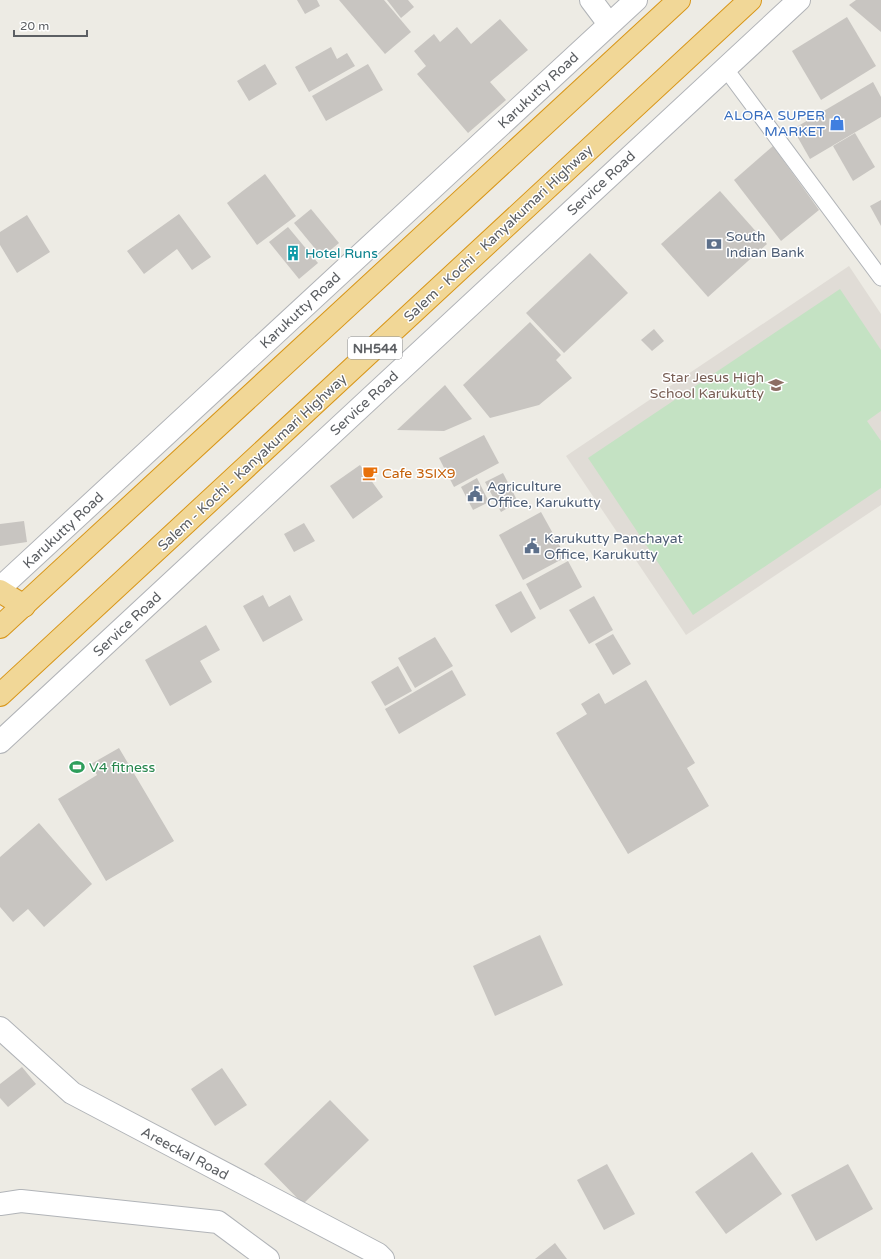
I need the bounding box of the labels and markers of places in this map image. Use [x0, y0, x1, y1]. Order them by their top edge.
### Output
place label: ALORA SUPER MARKET [724, 107, 825, 140]
shop icon: ALORA SUPER MARKET [828, 114, 846, 132]
place label: South Indian Bank [726, 228, 805, 261]
bank icon: South Indian Bank [705, 235, 723, 253]
building icon: Hotel Runs [284, 244, 302, 262]
place label: Hotel Runs [305, 245, 378, 262]
place label: Star Jesus High School Karukutty [650, 369, 764, 402]
school or university icon: Star Jesus High School Karukutty [767, 376, 785, 394]
cafe icon: Cafe 3SIX9 [361, 464, 379, 482]
place label: Cafe 3SIX9 [382, 465, 456, 482]
place label: Agriculture Office, Karukutty [487, 478, 601, 511]
public building icon: Agriculture Office, Karukutty [466, 485, 484, 503]
place label: Karukutty Panchayat Office, Karukutty [544, 530, 683, 563]
public building icon: Karukutty Panchayat Office, Karukutty [523, 537, 541, 555]
sports icon: V4 fitness [68, 758, 86, 776]
place label: V4 fitness [89, 759, 156, 776]

